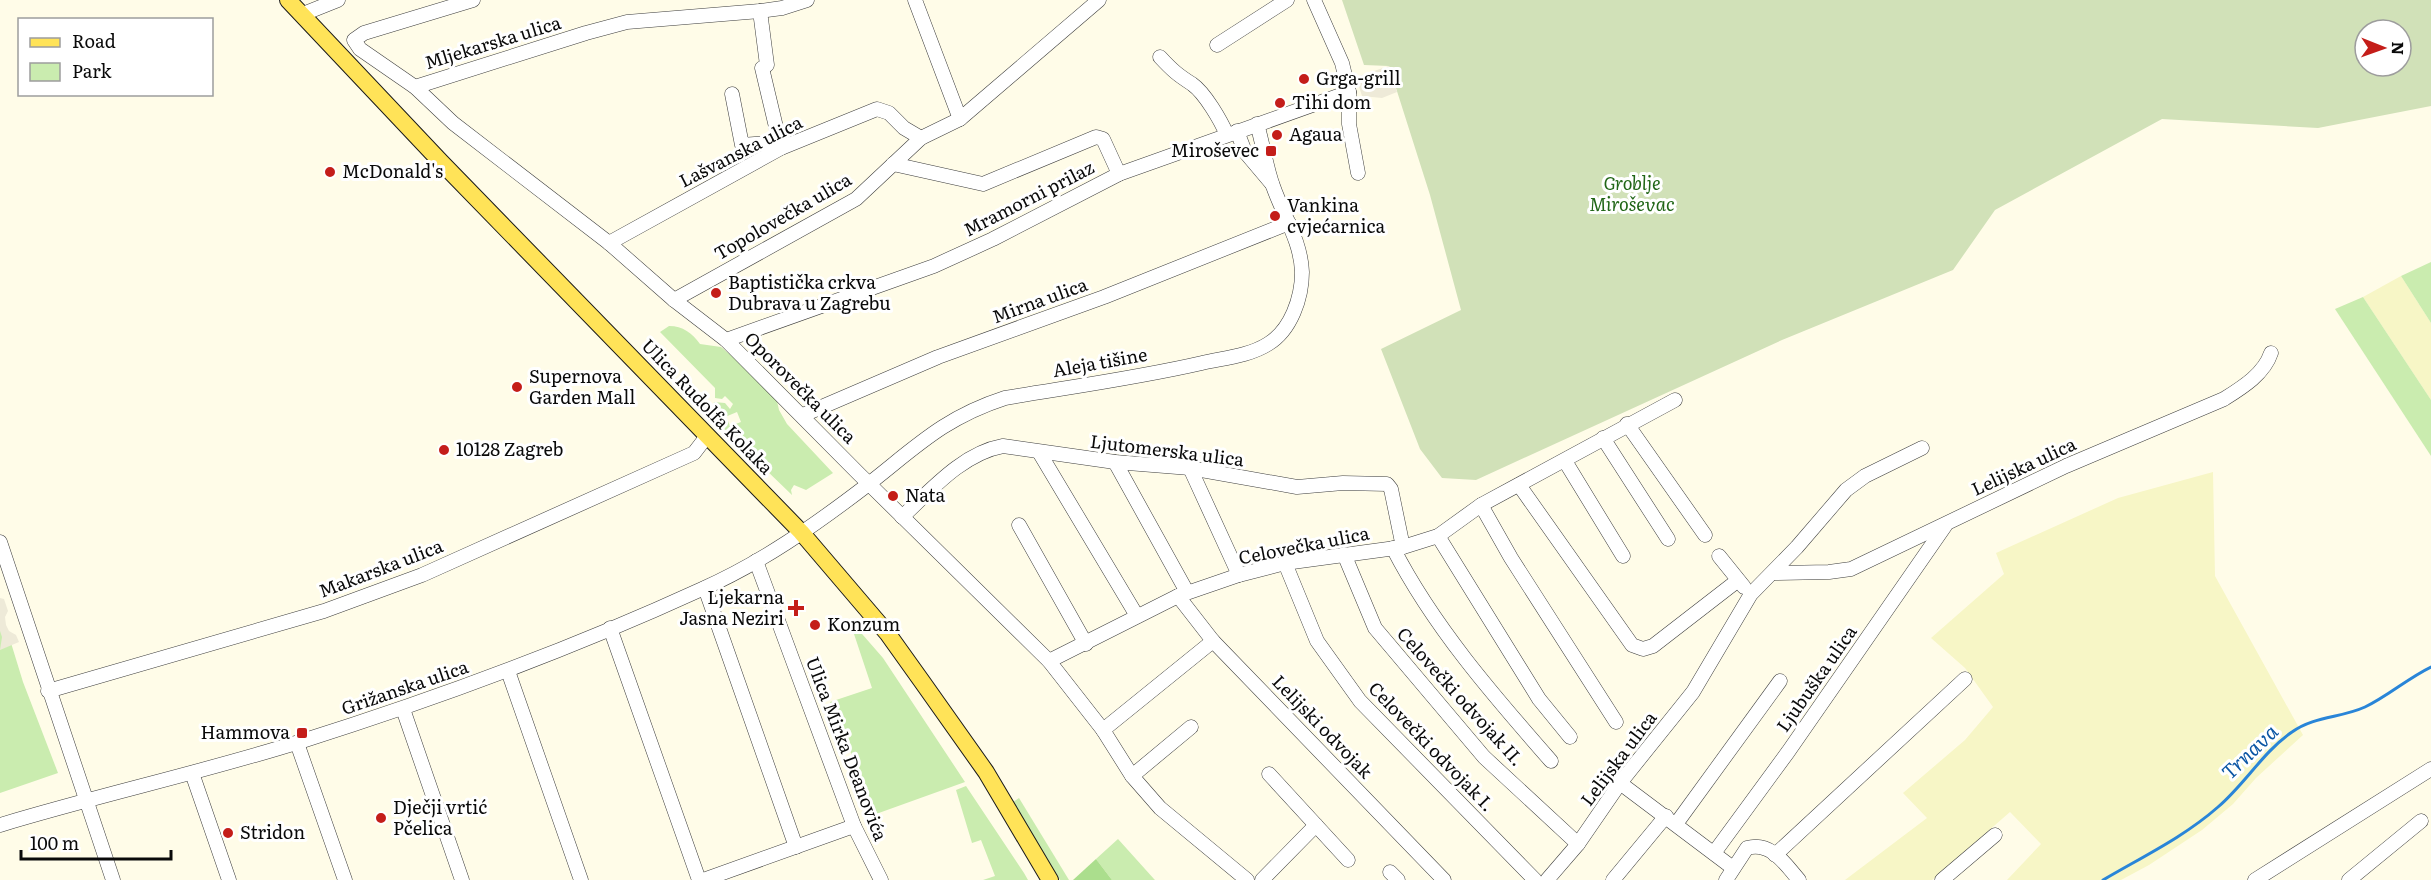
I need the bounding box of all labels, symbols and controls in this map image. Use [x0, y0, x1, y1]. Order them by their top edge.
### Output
street label: Mljekarska ulica [421, 8, 564, 75]
legend [18, 18, 213, 96]
north arrow [2353, 18, 2413, 78]
text: Road [72, 27, 116, 54]
text: N [2387, 41, 2411, 55]
text: Park [72, 57, 113, 84]
place label: Grga-grill [1316, 64, 1401, 91]
marker: Grga-grill [1297, 72, 1311, 86]
place label: Tihi dom [1292, 88, 1371, 115]
marker: Tihi dom [1273, 96, 1287, 110]
street label: Lašvanska ulica [674, 108, 807, 193]
place label: Agaua [1289, 120, 1343, 147]
marker: Agaua [1270, 128, 1284, 142]
place label: Miroševec [1171, 136, 1259, 163]
marker: Miroševec [1264, 144, 1278, 158]
street label: Mramorni prilaz [958, 153, 1099, 242]
place label: McDonald's [342, 157, 443, 184]
marker: McDonald's [323, 165, 337, 179]
street label: Topolovečka ulica [709, 165, 856, 266]
park label: Groblje Miroševac [1589, 169, 1675, 217]
place label: Vankina cvjećarnica [1287, 191, 1385, 239]
marker: Vankina cvjećarnica [1268, 209, 1282, 223]
place label: Baptistička crkva Dubrava u Zagrebu [728, 268, 891, 316]
street label: Mirna ulica [988, 270, 1091, 329]
marker: Baptistička crkva Dubrava u Zagrebu [709, 286, 723, 300]
street label: Oporovečka ulica [739, 325, 863, 449]
street label: Ulica Rudolfa Kolaka [636, 332, 780, 480]
street label: Aleja tišine [1050, 340, 1149, 383]
place label: Supernova Garden Mall [529, 362, 635, 410]
marker: Supernova Garden Mall [510, 380, 524, 394]
street label: Ljutomerska ulica [1089, 427, 1246, 472]
street label: Lelijska ulica [1967, 429, 2080, 502]
place label: 10128 Zagreb [456, 435, 563, 462]
marker: 10128 Zagreb [437, 443, 451, 457]
place label: Nata [905, 481, 945, 508]
marker: Nata [886, 489, 900, 503]
street label: Celovečka ulica [1236, 519, 1372, 570]
street label: Makarska ulica [315, 531, 447, 604]
place label: Ljekarna Jasna Neziri [679, 583, 784, 631]
marker: Ljekarna Jasna Neziri [789, 601, 803, 615]
place label: Konzum [827, 610, 900, 637]
marker: Konzum [808, 618, 822, 632]
street label: Ljubuška ulica [1769, 619, 1863, 737]
street label: Celovečki odvojak II. [1391, 621, 1531, 771]
street label: Grižanska ulica [337, 652, 472, 721]
street label: Ulica Mirka Deanovića [800, 652, 895, 845]
street label: Lelijski odvojak [1267, 668, 1380, 784]
street label: Celovečki odvojak I. [1363, 675, 1501, 817]
street label: Lelijska ulica [1573, 705, 1663, 811]
water label: Trnava [2214, 716, 2284, 785]
place label: Hammova [200, 718, 290, 745]
marker: Hammova [295, 726, 309, 740]
place label: Dječji vrtić Pčelica [393, 793, 487, 841]
marker: Dječji vrtić Pčelica [374, 811, 388, 825]
place label: Stridon [240, 818, 305, 845]
scale bar [21, 823, 171, 861]
marker: Stridon [221, 826, 235, 840]
text: 100 m [30, 829, 79, 856]

